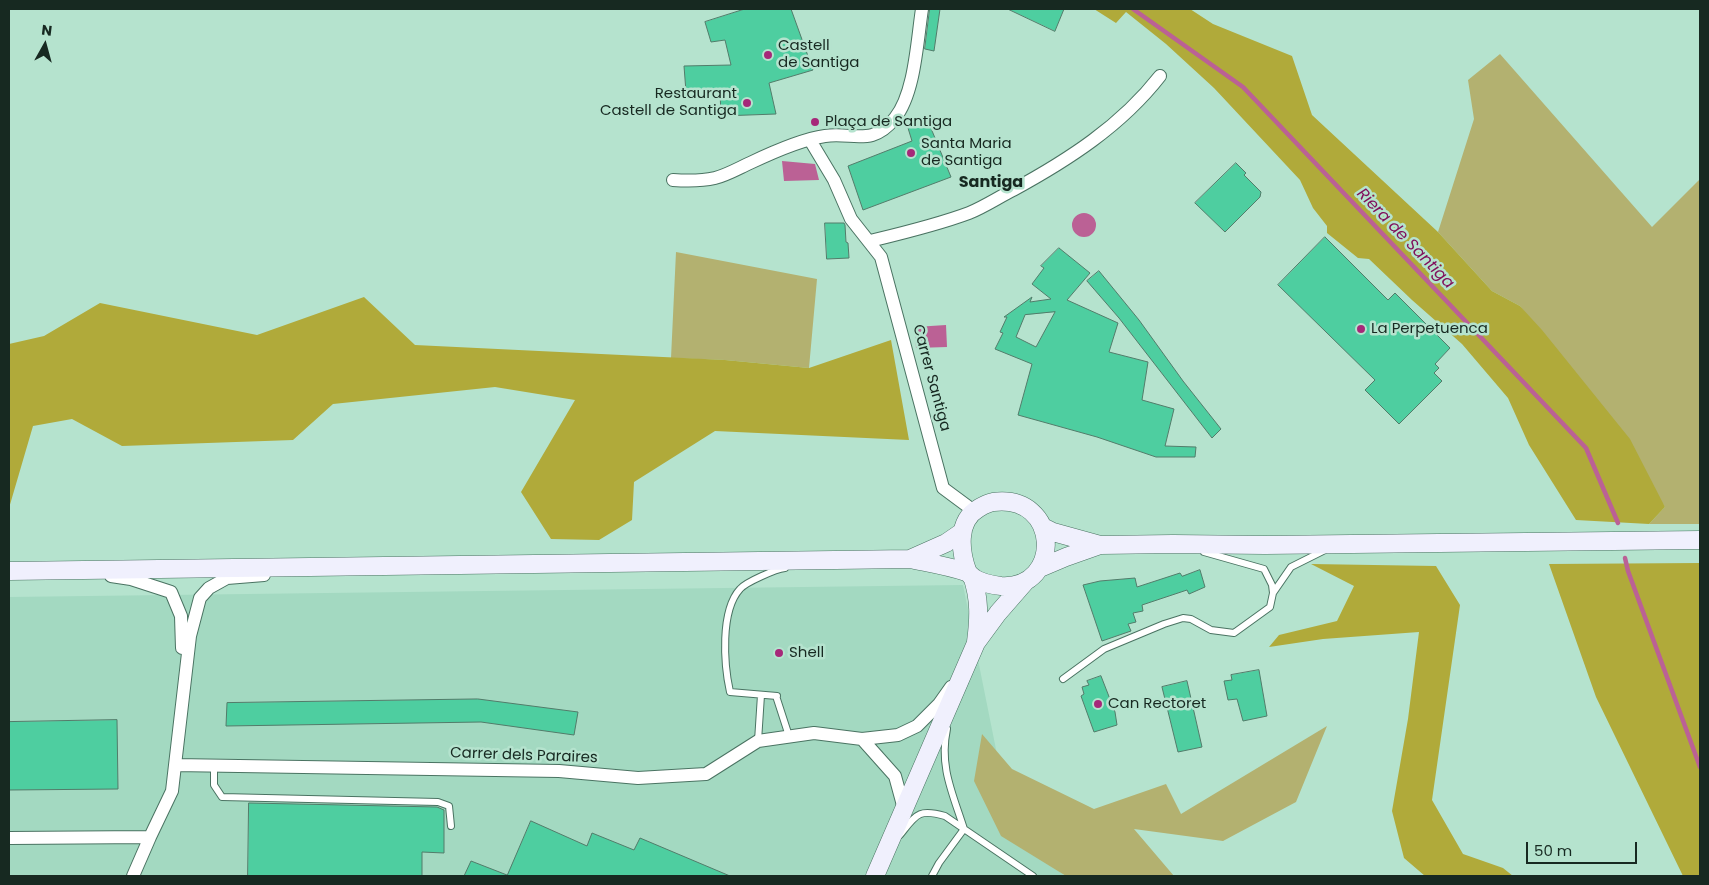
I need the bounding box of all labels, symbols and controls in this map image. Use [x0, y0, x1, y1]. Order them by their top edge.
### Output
north arrow [20, 20, 70, 70]
text: N [40, 20, 53, 41]
place label: Castell de Santiga [778, 37, 859, 72]
marker: Castell de Santiga [762, 49, 774, 61]
place label: Restaurant Castell de Santiga [600, 85, 737, 120]
marker: Restaurant Castell de Santiga [741, 97, 753, 109]
place label: Plaça de Santiga [825, 113, 952, 131]
marker: Plaça de Santiga [809, 116, 821, 128]
place label: Santa Maria de Santiga [921, 135, 1012, 170]
marker: Santa Maria de Santiga [905, 147, 917, 159]
district label: Santiga [959, 173, 1023, 193]
water label: Riera de Santiga [1352, 185, 1458, 293]
place label: La Perpetuenca [1371, 320, 1488, 338]
street label: Carrer Santiga [908, 323, 954, 433]
marker: La Perpetuenca [1355, 323, 1367, 335]
place label: Shell [789, 644, 824, 662]
marker: Shell [773, 647, 785, 659]
place label: Can Rectoret [1108, 695, 1206, 713]
marker: Can Rectoret [1092, 698, 1104, 710]
street label: Carrer dels Paraires [450, 744, 598, 768]
scale bar [1529, 832, 1640, 864]
text: 50 m [1534, 840, 1572, 861]

